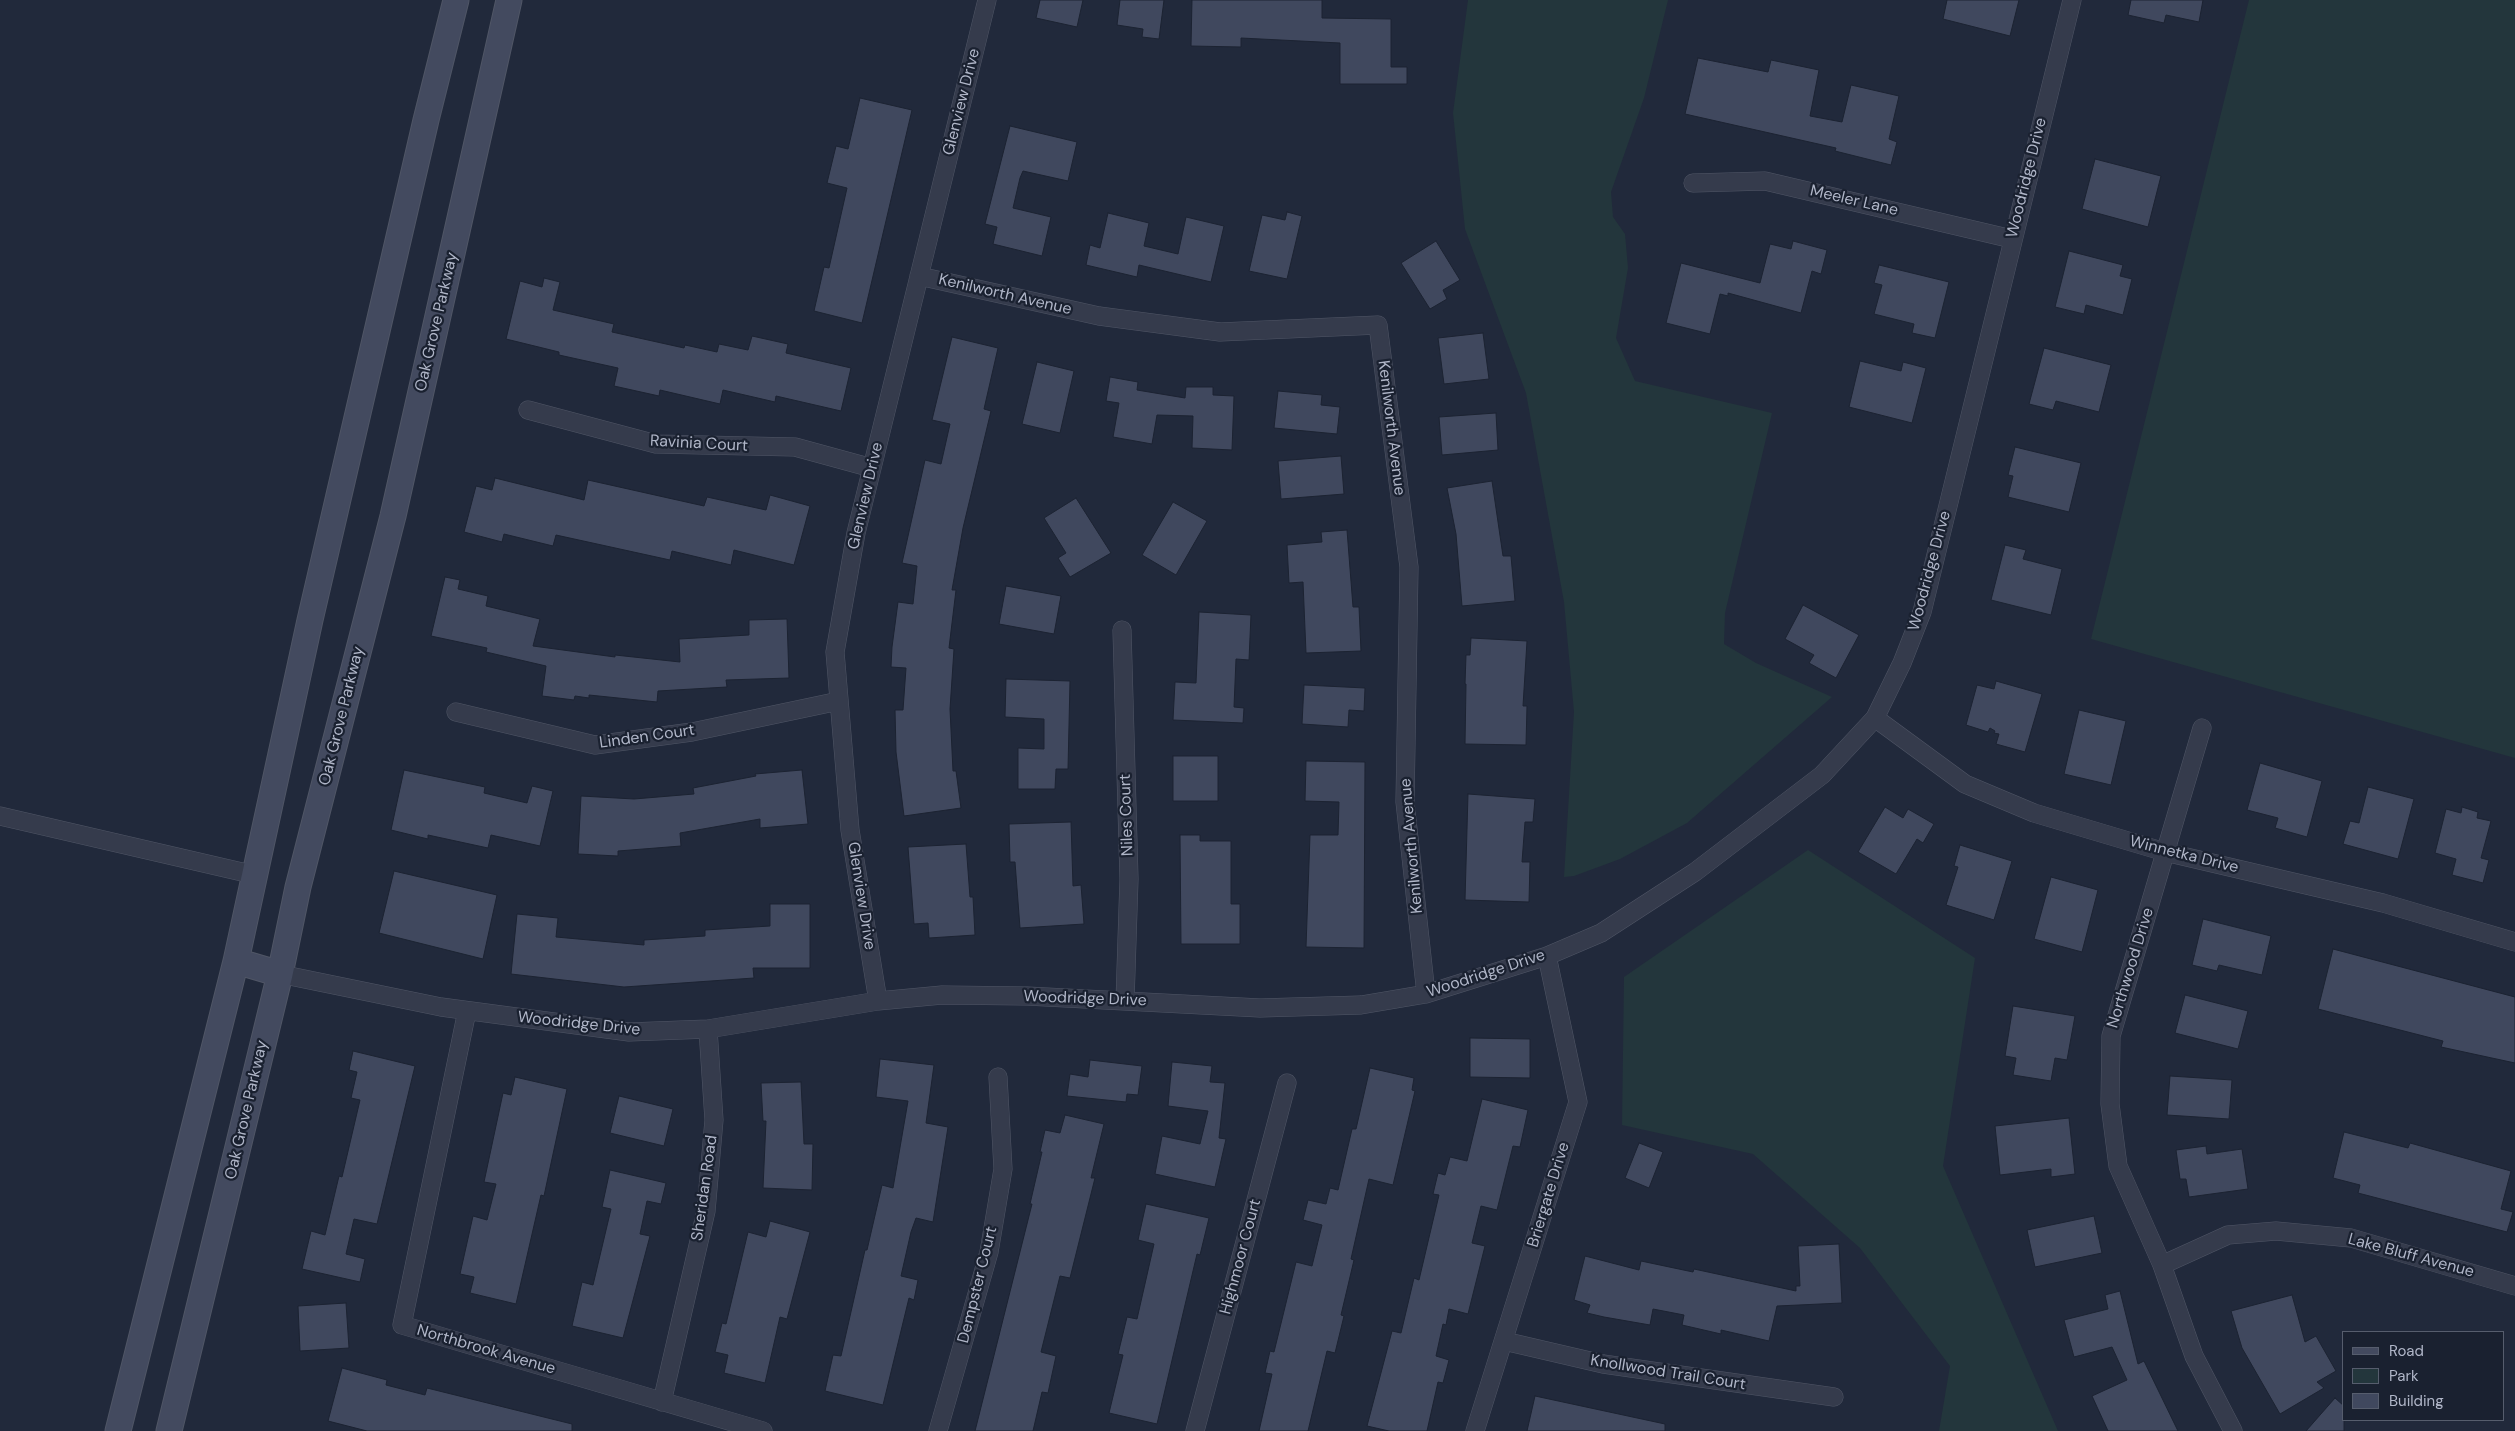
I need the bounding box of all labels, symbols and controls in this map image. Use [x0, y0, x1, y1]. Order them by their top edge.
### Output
street label: Glenview Drive [939, 47, 985, 157]
street label: Woodridge Drive [2003, 116, 2051, 240]
street label: Meeler Lane [1808, 182, 1900, 220]
street label: Oak Grove Parkway [412, 250, 462, 394]
street label: Kenilworth Avenue [937, 270, 1073, 320]
street label: Kenilworth Avenue [1373, 359, 1409, 497]
street label: Ravinia Court [649, 432, 749, 456]
street label: Glenview Drive [844, 441, 888, 551]
street label: Woodridge Drive [1905, 509, 1955, 633]
street label: Oak Grove Parkway [315, 645, 369, 787]
street label: Linden Court [598, 721, 696, 753]
street label: Niles Court [1116, 774, 1138, 856]
street label: Kenilworth Avenue [1397, 777, 1427, 915]
street label: Winnetka Drive [2128, 832, 2240, 878]
street label: Glenview Drive [843, 841, 879, 951]
street label: Northwood Drive [2104, 905, 2158, 1031]
street label: Woodridge Drive [1424, 946, 1548, 1002]
street label: Woodridge Drive [1023, 987, 1147, 1011]
street label: Woodridge Drive [517, 1008, 641, 1040]
street label: Oak Grove Parkway [222, 1038, 272, 1182]
street label: Sheridan Road [688, 1134, 722, 1242]
street label: Briergate Drive [1524, 1140, 1574, 1250]
street label: Highmoor Court [1216, 1197, 1266, 1317]
street label: Dempster Court [954, 1225, 1002, 1345]
street label: Lake Bluff Avenue [2346, 1230, 2476, 1282]
street label: Northbrook Avenue [415, 1321, 557, 1379]
legend [2342, 1331, 2505, 1421]
text: Road [2389, 1341, 2424, 1361]
street label: Knollwood Trail Court [1589, 1351, 1747, 1395]
text: Park [2389, 1366, 2419, 1386]
text: Building [2389, 1391, 2444, 1411]

